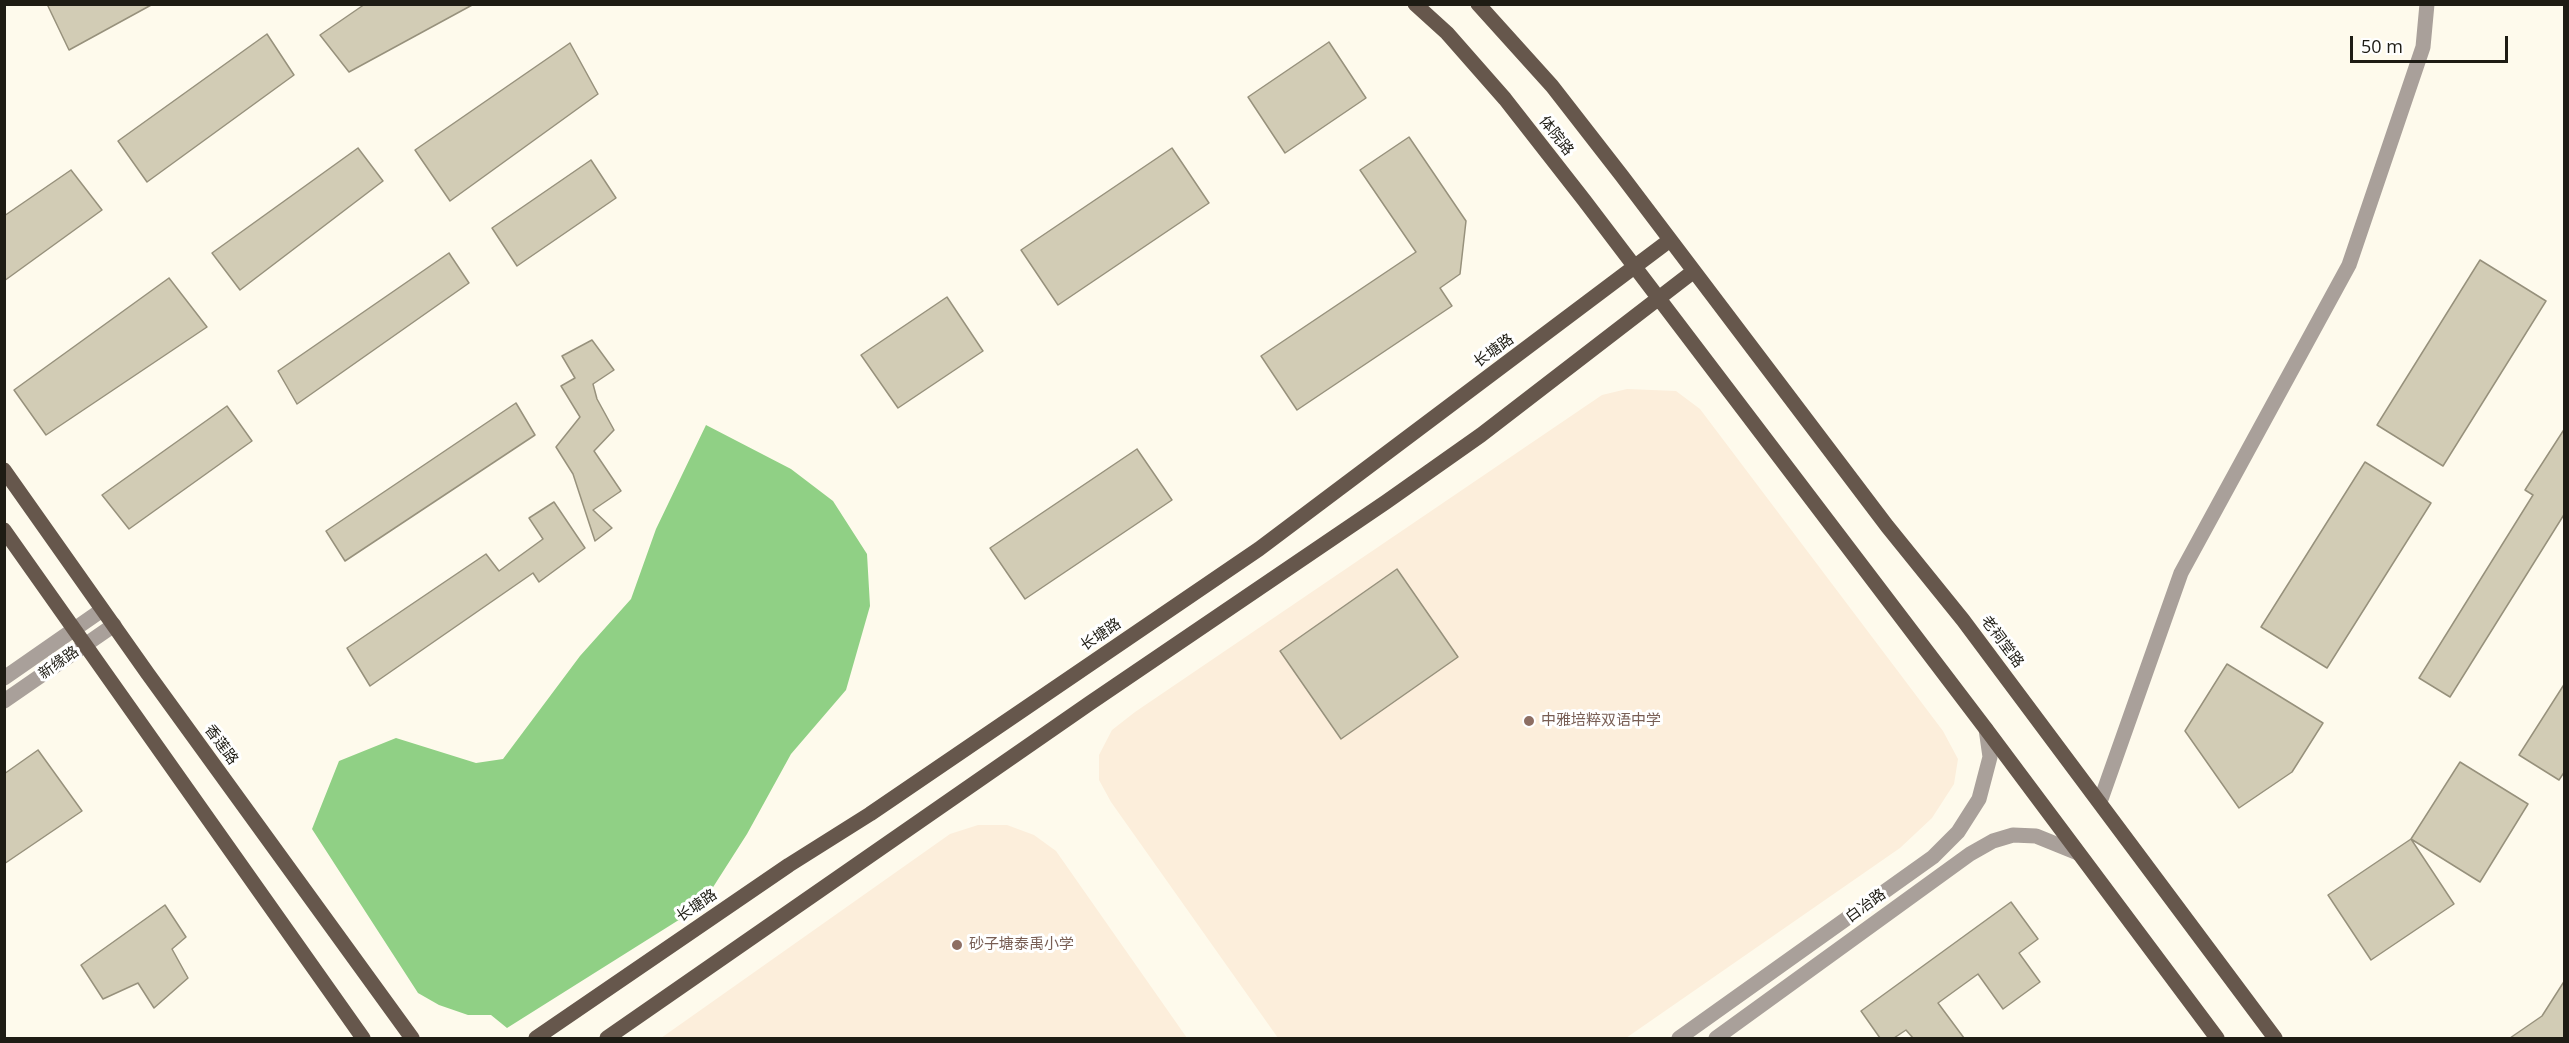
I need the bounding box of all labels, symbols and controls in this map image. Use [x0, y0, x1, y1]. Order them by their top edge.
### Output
scale bar [2353, 24, 2510, 62]
text: 50 m [2361, 34, 2403, 58]
street label: 体院路 [1535, 113, 1577, 159]
street label: 长塘路 [1471, 330, 1517, 372]
street label: 老祠堂路 [1977, 613, 2027, 671]
street label: 长塘路 [1077, 615, 1125, 655]
street label: 新缘路 [35, 643, 83, 683]
place label: 中雅培粹双语中学 [1541, 712, 1661, 730]
marker: 中雅培粹双语中学 [1522, 714, 1536, 728]
street label: 香莲路 [200, 722, 242, 768]
street label: 白冶路 [1843, 885, 1889, 927]
street label: 长塘路 [673, 886, 721, 926]
place label: 砂子塘泰禹小学 [969, 936, 1074, 954]
marker: 砂子塘泰禹小学 [950, 938, 964, 952]

